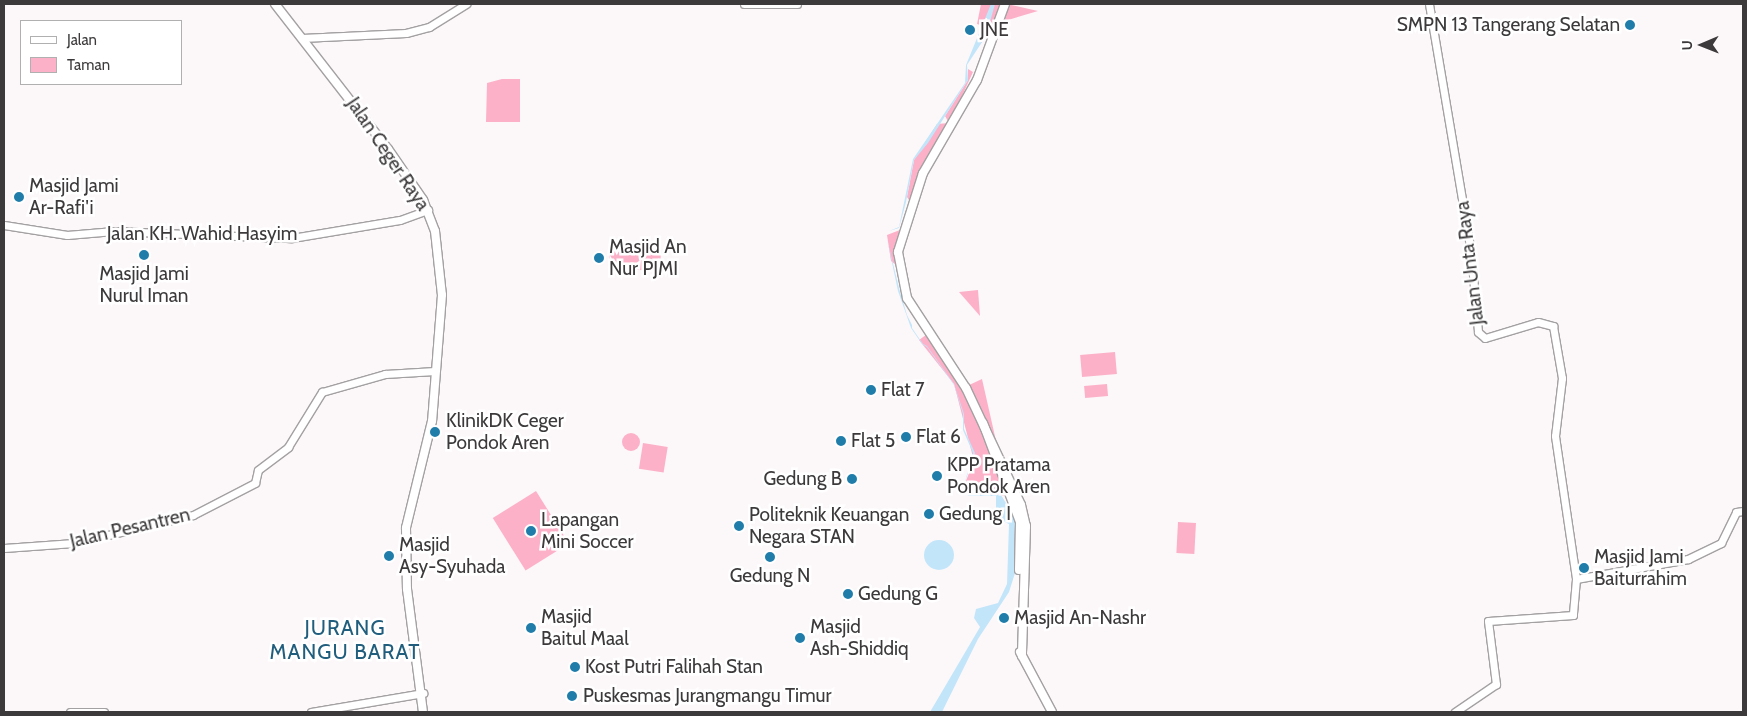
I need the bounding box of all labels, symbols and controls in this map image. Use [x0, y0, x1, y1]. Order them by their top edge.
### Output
place label: SMPN 13 Tangerang Selatan [1397, 14, 1620, 36]
place label: JNE [980, 19, 1009, 41]
marker: SMPN 13 Tangerang Selatan [1624, 19, 1636, 31]
legend [20, 20, 182, 85]
north arrow [1677, 20, 1727, 70]
marker: JNE [964, 24, 976, 36]
text: Jalan [67, 31, 97, 49]
text: U [1678, 40, 1696, 50]
text: Taman [67, 56, 110, 74]
street label: Jalan Ceger Raya [342, 93, 434, 215]
place label: Masjid Jami Ar-Rafi'i [29, 175, 119, 219]
marker: Masjid Jami Ar-Rafi'i [13, 191, 25, 203]
street label: Jalan Unta Raya [1451, 200, 1489, 326]
street label: Jalan KH. Wahid Hasyim [107, 223, 297, 245]
place label: Masjid An Nur PJMI [609, 236, 687, 280]
marker: Masjid Jami Nurul Iman [138, 249, 150, 261]
marker: Masjid An Nur PJMI [593, 252, 605, 264]
place label: Masjid Jami Nurul Iman [99, 263, 189, 307]
place label: Flat 7 [881, 379, 925, 401]
marker: Flat 7 [865, 384, 877, 396]
place label: KlinikDK Ceger Pondok Aren [446, 410, 564, 454]
marker: KlinikDK Ceger Pondok Aren [428, 425, 442, 439]
place label: Flat 6 [916, 426, 961, 448]
place label: Flat 5 [851, 430, 895, 452]
marker: Flat 6 [900, 431, 912, 443]
marker: Flat 5 [835, 435, 847, 447]
place label: KPP Pratama Pondok Aren [947, 454, 1051, 498]
place label: Gedung B [763, 468, 842, 490]
marker: KPP Pratama Pondok Aren [931, 470, 943, 482]
marker: Gedung B [846, 473, 858, 485]
street label: Jalan Pesantren [68, 503, 192, 553]
place label: Gedung I [939, 503, 1011, 525]
place label: Politeknik Keuangan Negara STAN [749, 504, 909, 548]
marker: Gedung I [923, 508, 935, 520]
place label: Lapangan Mini Soccer [541, 509, 633, 553]
marker: Politeknik Keuangan Negara STAN [733, 520, 745, 532]
marker: Lapangan Mini Soccer [525, 525, 537, 537]
place label: Masjid Asy-Syuhada [399, 534, 505, 578]
place label: Masjid Jami Baiturrahim [1594, 546, 1687, 590]
marker: Masjid Asy-Syuhada [383, 550, 395, 562]
marker: Gedung N [764, 551, 776, 563]
marker: Masjid Jami Baiturrahim [1578, 562, 1590, 574]
place label: Gedung N [730, 565, 810, 587]
place label: Gedung G [858, 583, 938, 605]
marker: Gedung G [842, 588, 854, 600]
place label: Masjid Baitul Maal [541, 606, 629, 650]
place label: Masjid An-Nashr [1014, 607, 1146, 629]
marker: Masjid An-Nashr [998, 612, 1010, 624]
district label: JURANG MANGU BARAT [268, 615, 422, 665]
place label: Masjid Ash-Shiddiq [810, 616, 909, 660]
marker: Masjid Baitul Maal [525, 622, 537, 634]
marker: Masjid Ash-Shiddiq [794, 632, 806, 644]
place label: Kost Putri Falihah Stan [585, 656, 763, 678]
marker: Kost Putri Falihah Stan [569, 661, 581, 673]
place label: Puskesmas Jurangmangu Timur [583, 685, 832, 707]
marker: Puskesmas Jurangmangu Timur [565, 689, 579, 703]

